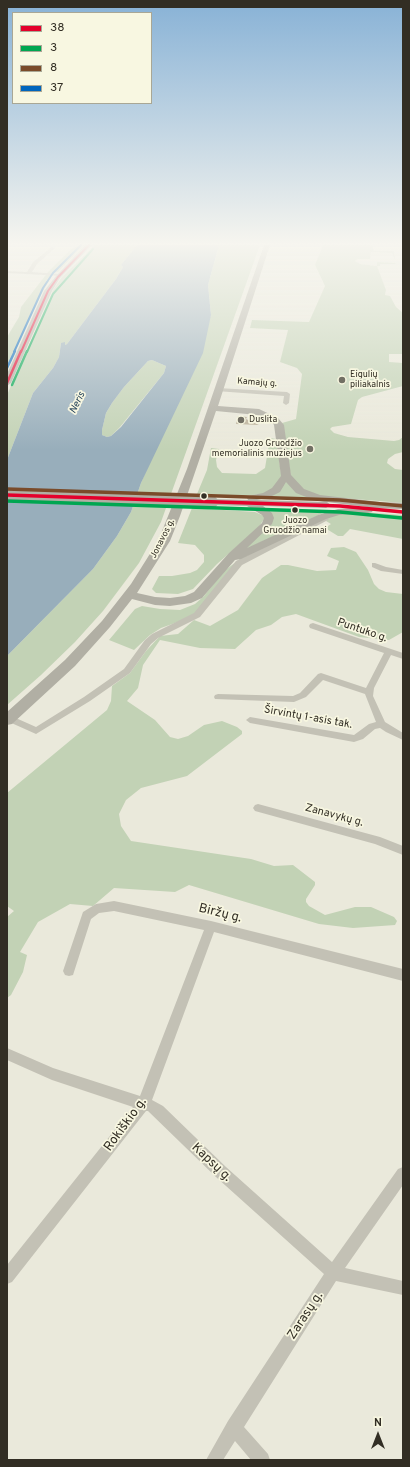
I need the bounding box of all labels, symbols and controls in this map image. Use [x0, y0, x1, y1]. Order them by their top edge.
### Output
legend [12, 12, 152, 104]
text: 38 [50, 20, 65, 36]
text: 3 [50, 40, 57, 56]
text: 8 [50, 60, 57, 76]
text: 37 [50, 80, 63, 96]
place label: Eigulių piliakalnis [350, 370, 390, 391]
marker: Eigulių piliakalnis [337, 375, 347, 385]
street label: Kamajų g. [237, 376, 277, 390]
water label: Neris [68, 390, 88, 416]
marker: Duslita [236, 415, 246, 425]
place label: Duslita [249, 415, 277, 425]
place label: Juozo Gruodžio memorialinis muziejus [212, 439, 302, 460]
marker: Juozo Gruodžio memorialinis muziejus [305, 444, 315, 454]
unlabelled marker [199, 491, 209, 501]
marker: Juozo Gruodžio namai [290, 505, 300, 515]
place label: Juozo Gruodžio namai [263, 516, 327, 537]
street label: Jonavos g. [149, 518, 177, 560]
street label: Puntuko g. [335, 616, 389, 646]
street label: Širvintų 1-asis tak. [263, 704, 353, 732]
street label: Zanavykų g. [303, 802, 365, 830]
street label: Biržų g. [197, 901, 243, 927]
street label: Rokiškio g. [101, 1095, 151, 1155]
street label: Kapsų g. [188, 1141, 234, 1185]
street label: Zarasų g. [285, 1289, 327, 1343]
north arrow [358, 1415, 398, 1455]
text: N [374, 1416, 382, 1430]

